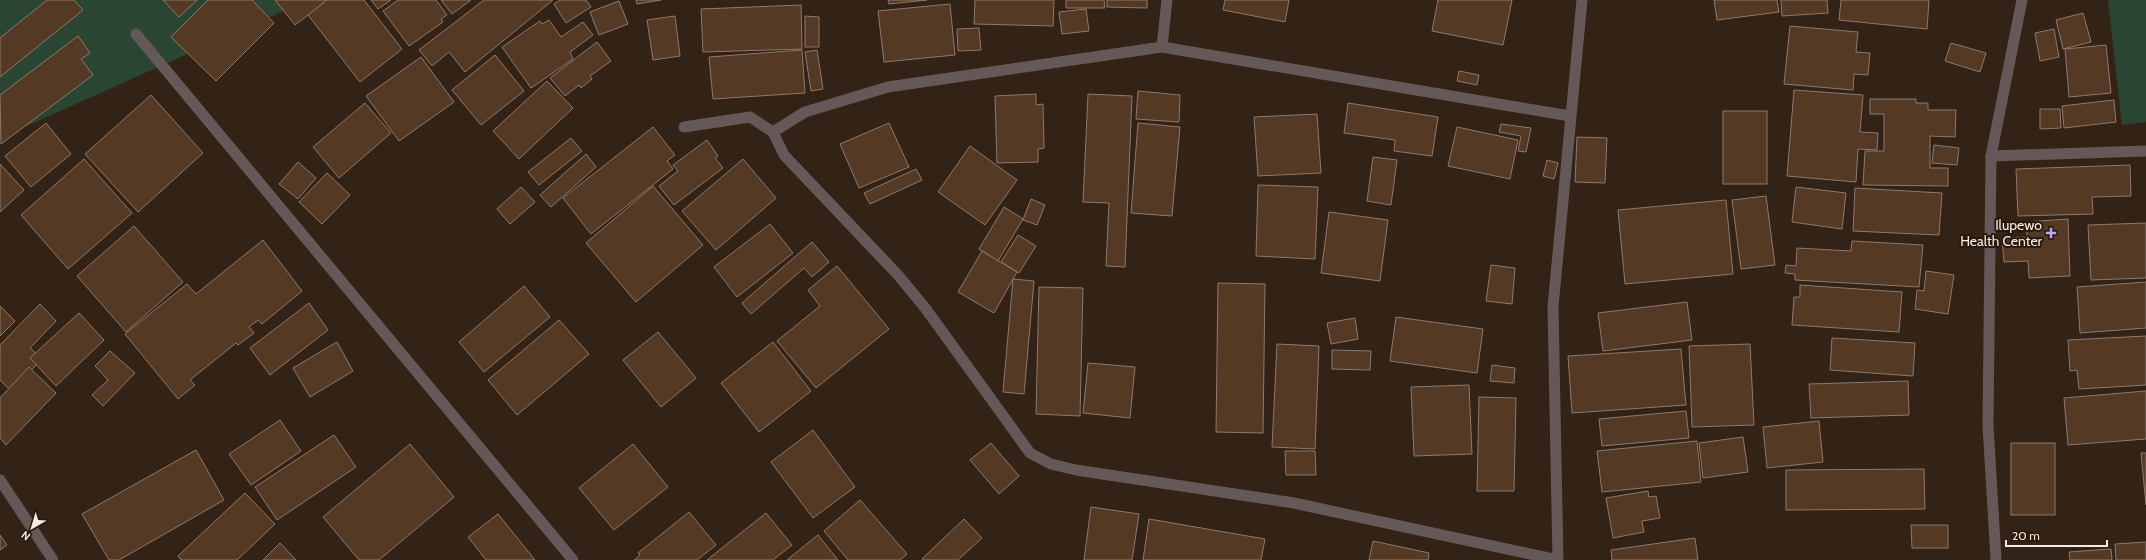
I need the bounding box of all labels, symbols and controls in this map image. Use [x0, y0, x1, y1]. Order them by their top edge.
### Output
place label: Ilupewo Health Center [1960, 216, 2043, 250]
marker: Ilupewo Health Center [2045, 227, 2057, 239]
north arrow [12, 508, 52, 548]
scale bar [2006, 522, 2107, 548]
text: N [18, 528, 33, 544]
text: 20 m [2012, 528, 2040, 543]

